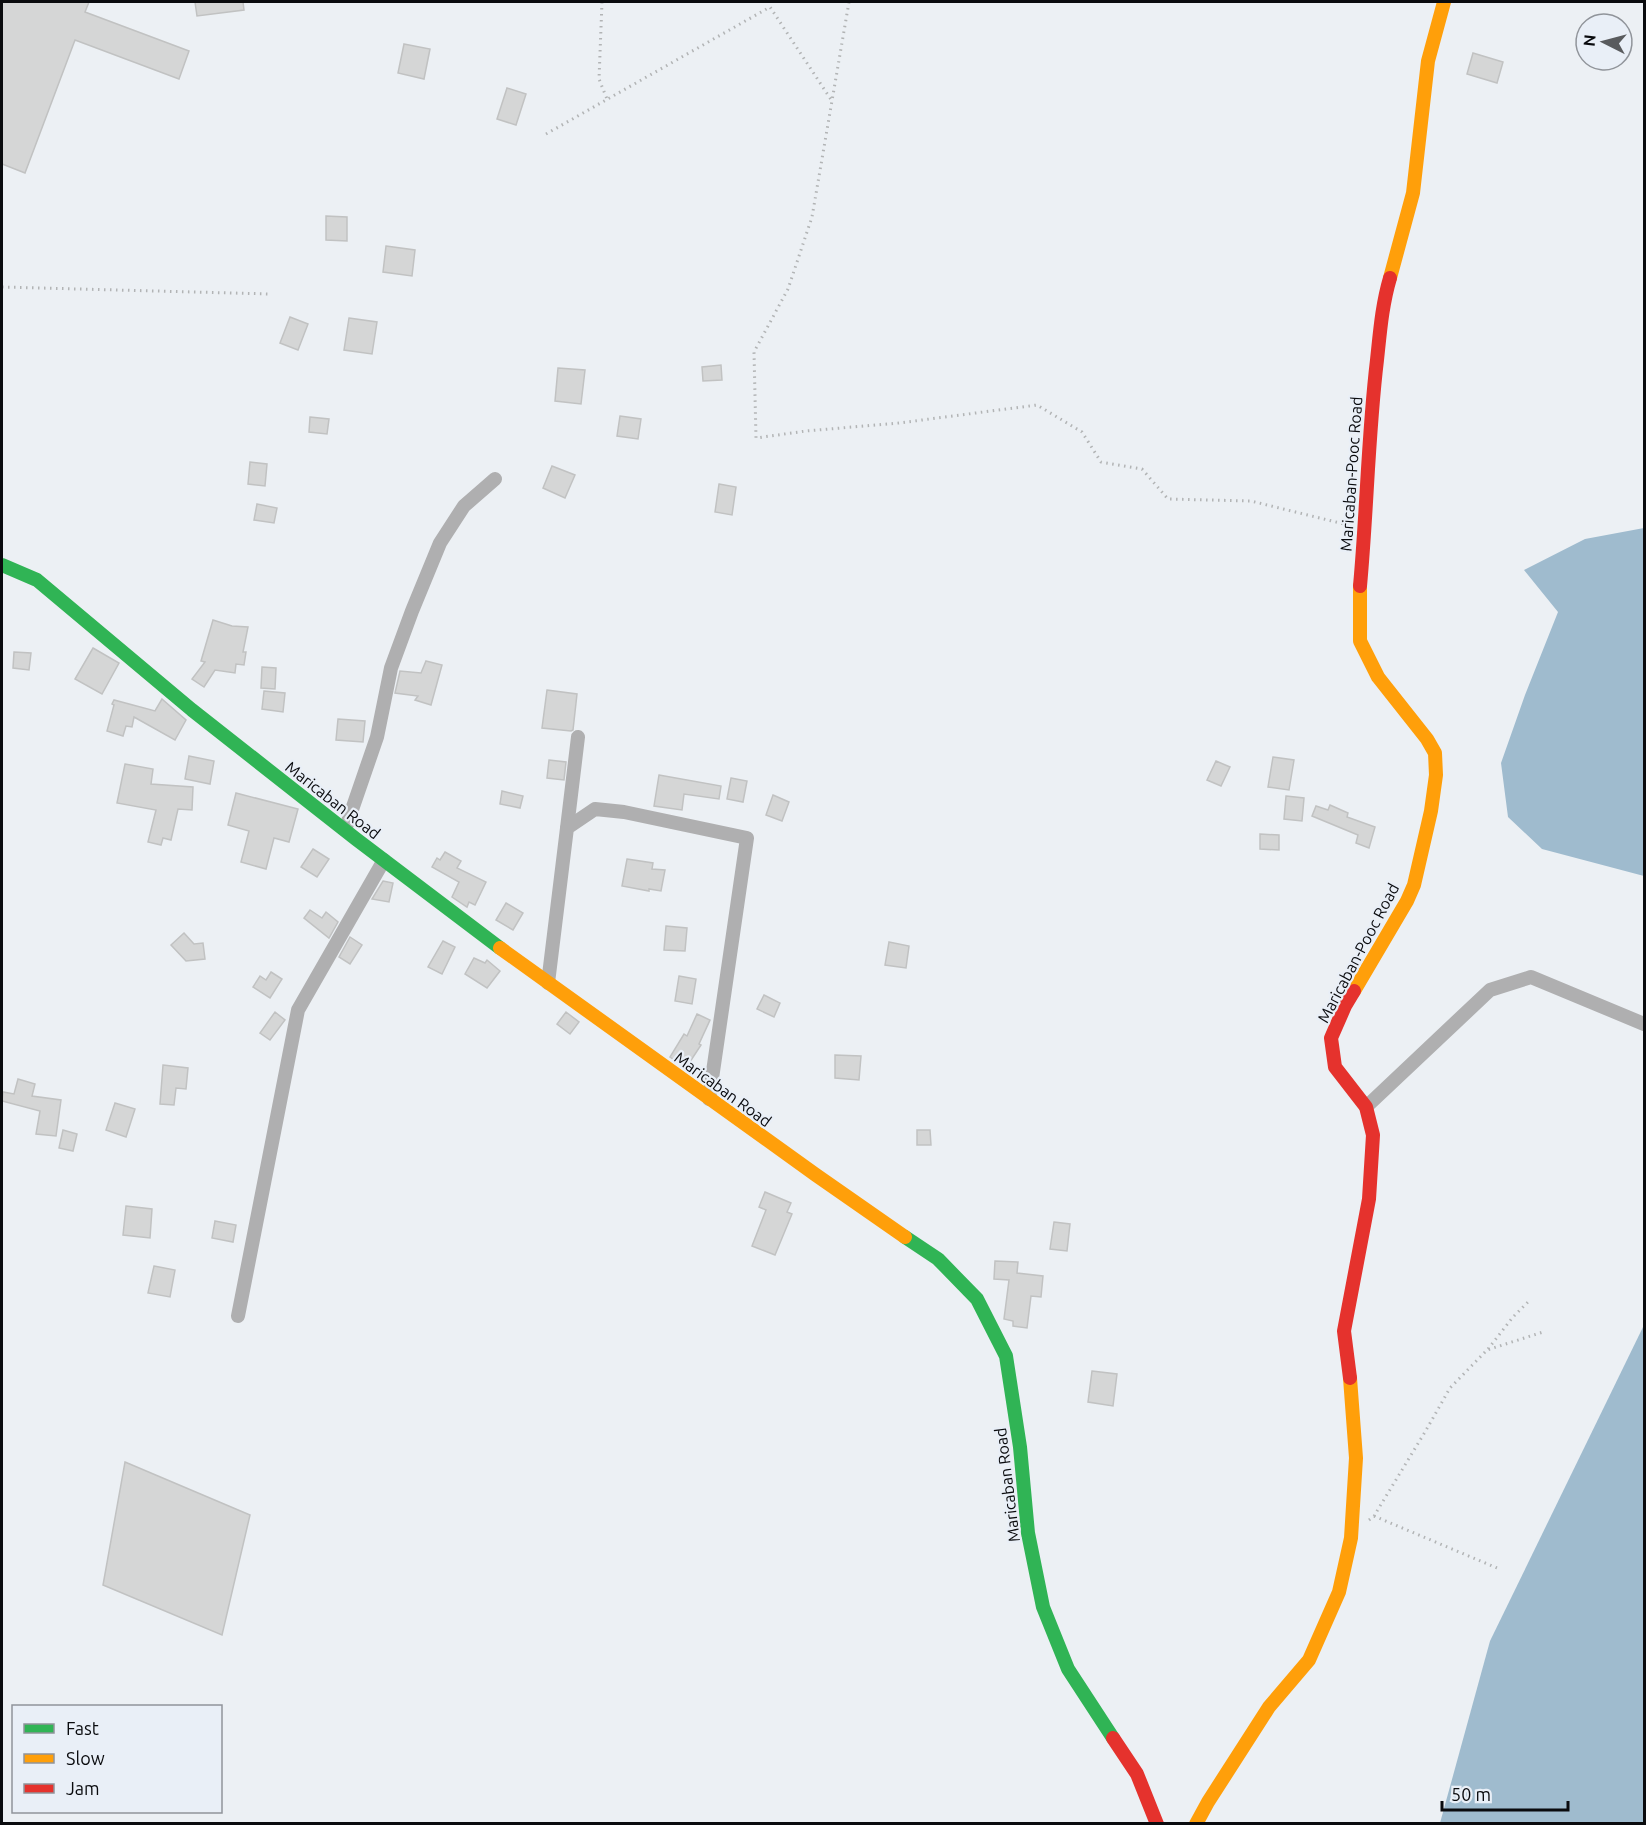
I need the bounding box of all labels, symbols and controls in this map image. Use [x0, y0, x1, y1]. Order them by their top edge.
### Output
north arrow [1574, 12, 1634, 72]
text: N [1580, 34, 1599, 47]
street label: Maricaban-Pooc Road [1337, 396, 1365, 552]
street label: Maricaban Road [282, 758, 384, 842]
street label: Maricaban-Pooc Road [1314, 880, 1402, 1026]
street label: Maricaban Road [671, 1048, 775, 1130]
street label: Maricaban Road [991, 1427, 1023, 1543]
legend [12, 1705, 222, 1813]
text: Fast [66, 1718, 99, 1738]
text: Slow [66, 1748, 105, 1768]
scale bar [1442, 1774, 1568, 1812]
text: Jam [66, 1778, 100, 1798]
text: 50 m [1451, 1784, 1491, 1804]

